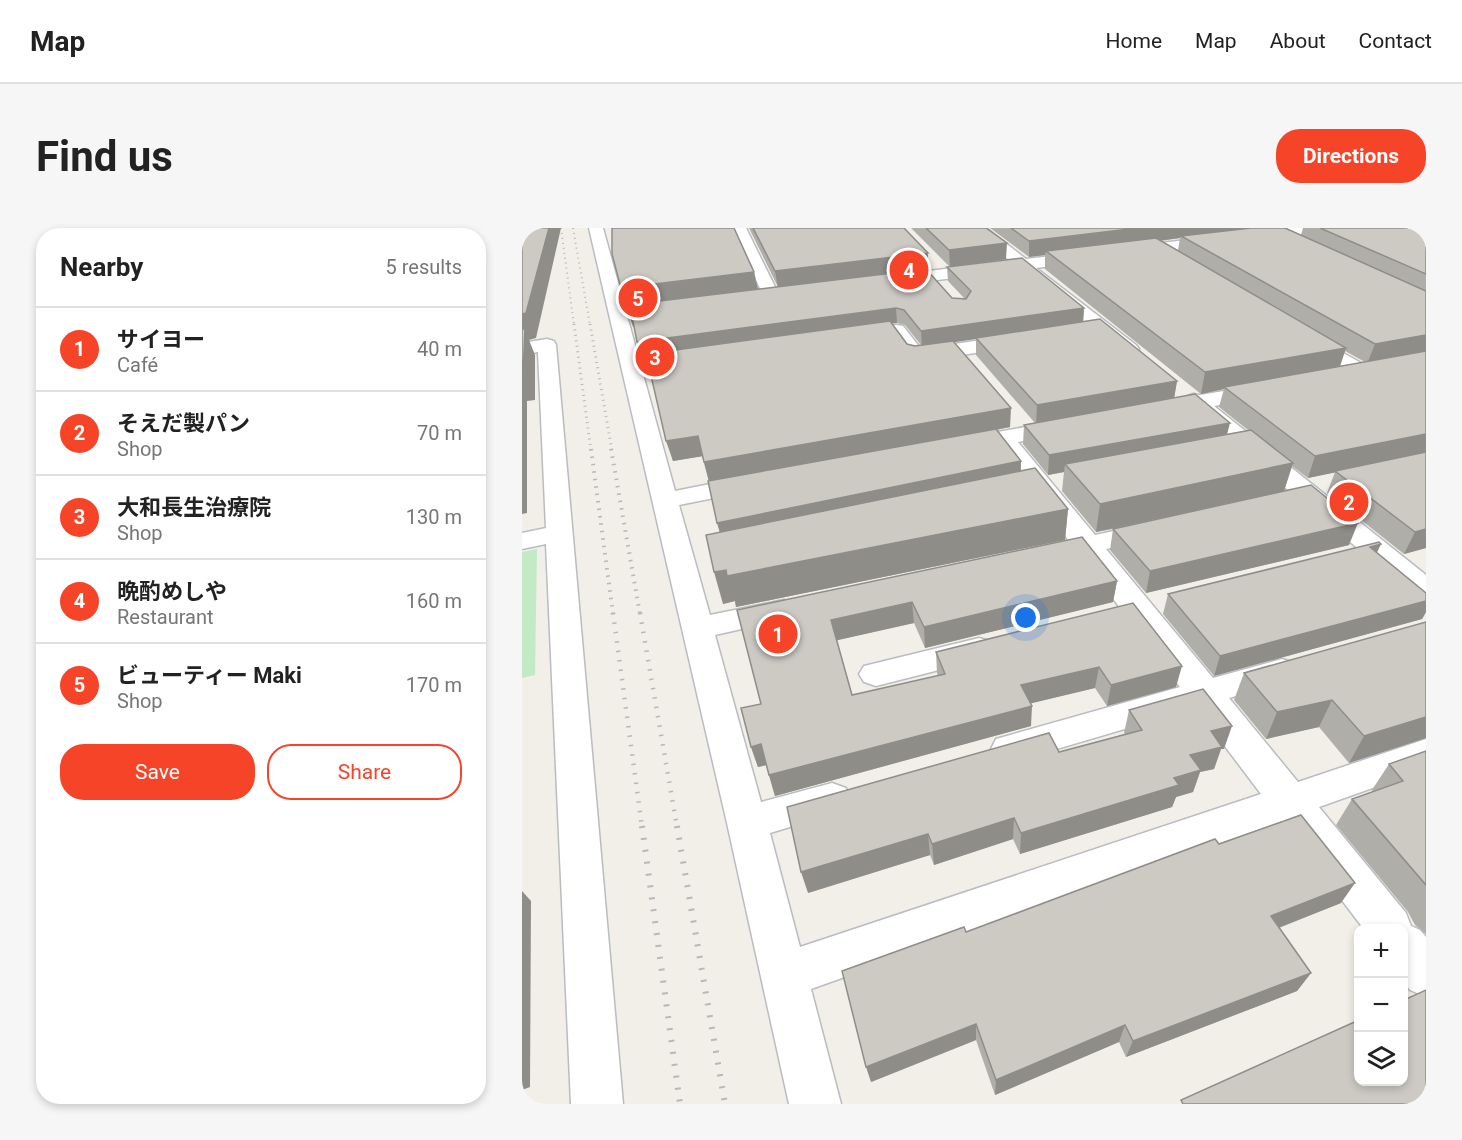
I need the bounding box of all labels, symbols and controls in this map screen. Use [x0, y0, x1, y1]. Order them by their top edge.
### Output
text: Map [30, 25, 85, 58]
text: Home [1106, 29, 1162, 53]
text: Map [1195, 29, 1237, 53]
text: About [1270, 29, 1326, 53]
text: Contact [1359, 29, 1432, 53]
button: Directions [1276, 129, 1426, 183]
text: Find us [36, 132, 173, 181]
pin: 4 [890, 248, 928, 292]
text: Nearby [60, 252, 143, 282]
text: 5 results [386, 255, 462, 279]
pin: 5 [618, 276, 658, 320]
text: サイヨー [117, 327, 205, 352]
pin: 3 [636, 334, 674, 380]
text: 1 [74, 337, 85, 361]
text: 40 m [417, 337, 462, 361]
text: Café [117, 353, 158, 377]
text: そえだ製パン [117, 411, 250, 436]
text: 2 [74, 421, 85, 445]
text: 70 m [417, 421, 462, 445]
text: Shop [117, 437, 163, 461]
pin: 2 [1330, 480, 1368, 524]
text: 大和長生治療院 [117, 495, 271, 520]
text: 3 [74, 505, 85, 529]
text: 130 m [406, 505, 462, 529]
text: Shop [117, 521, 163, 545]
text: 晩酌めしや [117, 579, 227, 604]
text: 4 [74, 589, 85, 613]
text: 160 m [406, 589, 462, 613]
your location [1011, 603, 1040, 632]
text: Restaurant [117, 605, 214, 629]
pin: 1 [758, 612, 798, 656]
text: ビューティー Maki [117, 663, 302, 688]
text: 5 [74, 673, 85, 697]
text: 170 m [406, 673, 462, 697]
text: Shop [117, 689, 163, 713]
button: Save [60, 744, 255, 800]
button: Share [267, 744, 462, 800]
map controls [1354, 924, 1408, 1086]
button: + [1354, 924, 1408, 978]
button: − [1354, 978, 1408, 1032]
button: layers [1354, 1032, 1408, 1086]

